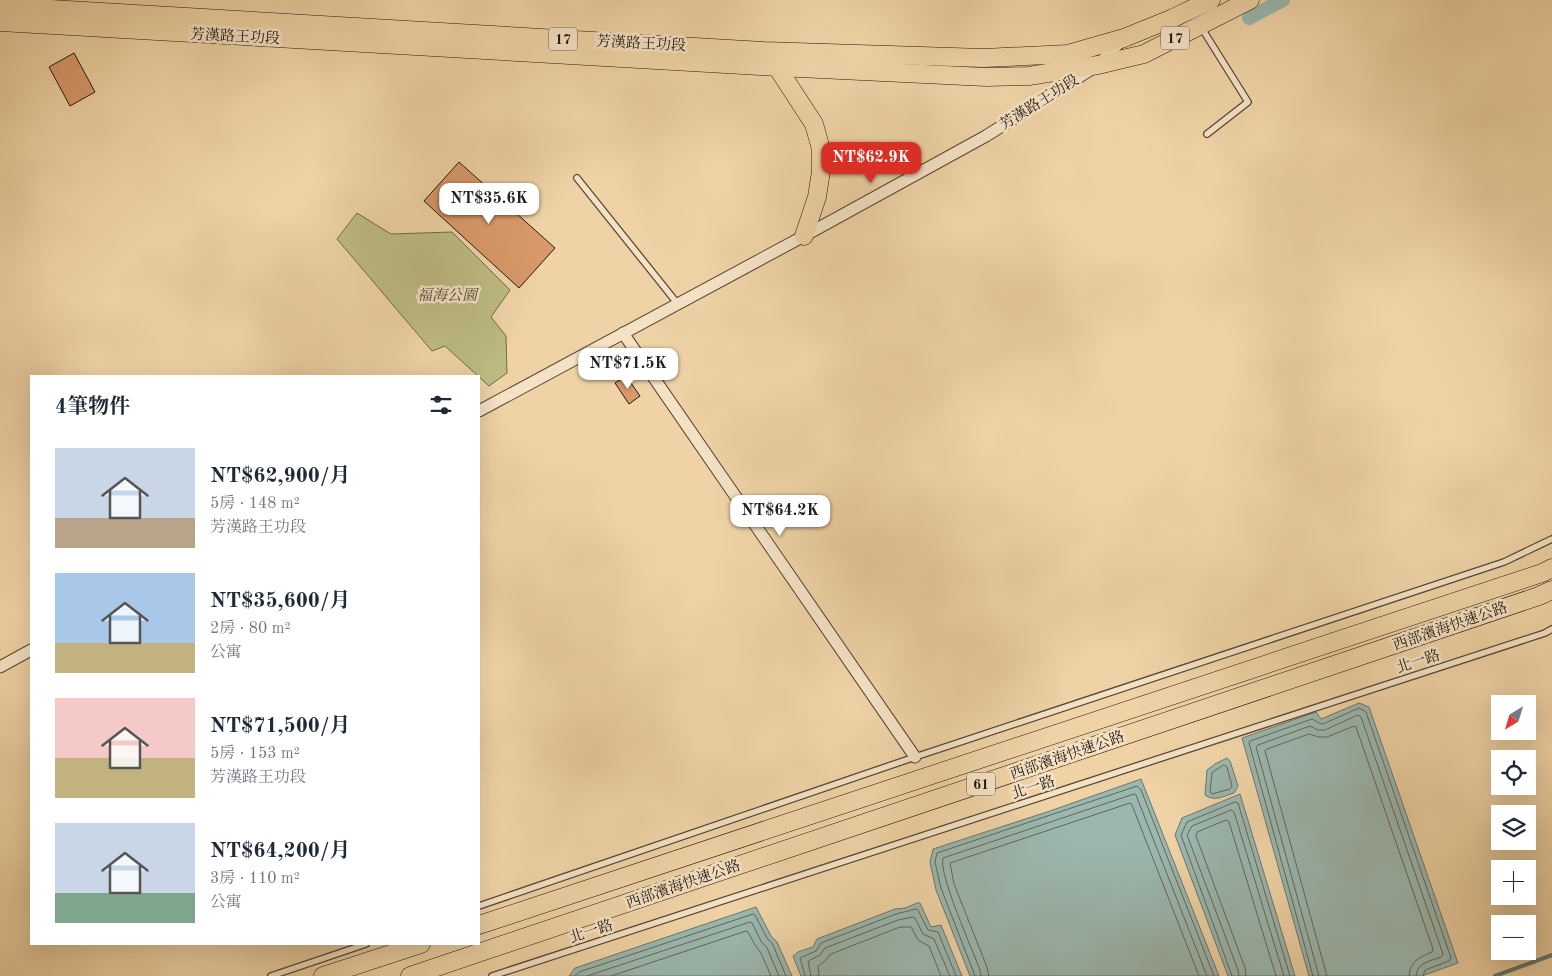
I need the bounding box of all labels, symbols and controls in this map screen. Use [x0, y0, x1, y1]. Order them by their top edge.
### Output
street label: 芳漢路王功段 [190, 26, 280, 47]
road number: 17 [1161, 26, 1189, 49]
road number: 17 [549, 28, 577, 50]
street label: 芳漢路王功段 [596, 33, 686, 54]
street label: 芳漢路王功段 [997, 71, 1082, 133]
pin: NT$62.9K [819, 142, 923, 184]
text: NT$62.9K [832, 150, 910, 166]
pin: NT$35.6K [437, 182, 541, 225]
text: NT$35.6K [450, 191, 528, 207]
park label: 福海公園 [417, 287, 479, 304]
pin: NT$71.5K [576, 348, 680, 390]
text: NT$71.5K [589, 356, 667, 372]
icon: filters [427, 391, 455, 419]
text: 4筆物件 [55, 397, 130, 418]
text: NT$62,900/月 [210, 466, 351, 487]
icon: home [95, 468, 155, 528]
pin: NT$64.2K [728, 494, 832, 537]
text: 5房 · 148 m² [210, 496, 300, 512]
text: NT$64.2K [741, 503, 819, 519]
text: 芳漢路王功段 [210, 520, 306, 536]
text: NT$35,600/月 [210, 591, 351, 612]
icon: home [95, 593, 155, 653]
street label: 西部濱海快速公路 [1391, 599, 1510, 654]
text: 2房 · 80 m² [210, 621, 291, 637]
text: 公寓 [210, 645, 242, 661]
street label: 北一路 [1394, 646, 1442, 677]
north arrow [1491, 695, 1536, 740]
map controls [1491, 695, 1536, 960]
text: NT$71,500/月 [210, 716, 351, 737]
icon: home [95, 718, 155, 778]
street label: 西部濱海快速公路 [1008, 728, 1127, 783]
text: 5房 · 153 m² [210, 746, 300, 762]
button: locate [1491, 750, 1536, 795]
text: 芳漢路王功段 [210, 770, 306, 786]
road number: 61 [967, 772, 995, 796]
street label: 北一路 [1009, 772, 1057, 803]
button: layers [1491, 805, 1536, 850]
text: NT$64,200/月 [210, 841, 351, 862]
icon: home [95, 843, 155, 903]
street label: 西部濱海快速公路 [624, 857, 743, 912]
button: + [1491, 860, 1536, 905]
text: 3房 · 110 m² [210, 871, 300, 887]
text: 公寓 [210, 895, 242, 911]
button: − [1491, 915, 1536, 960]
street label: 北一路 [567, 916, 615, 947]

